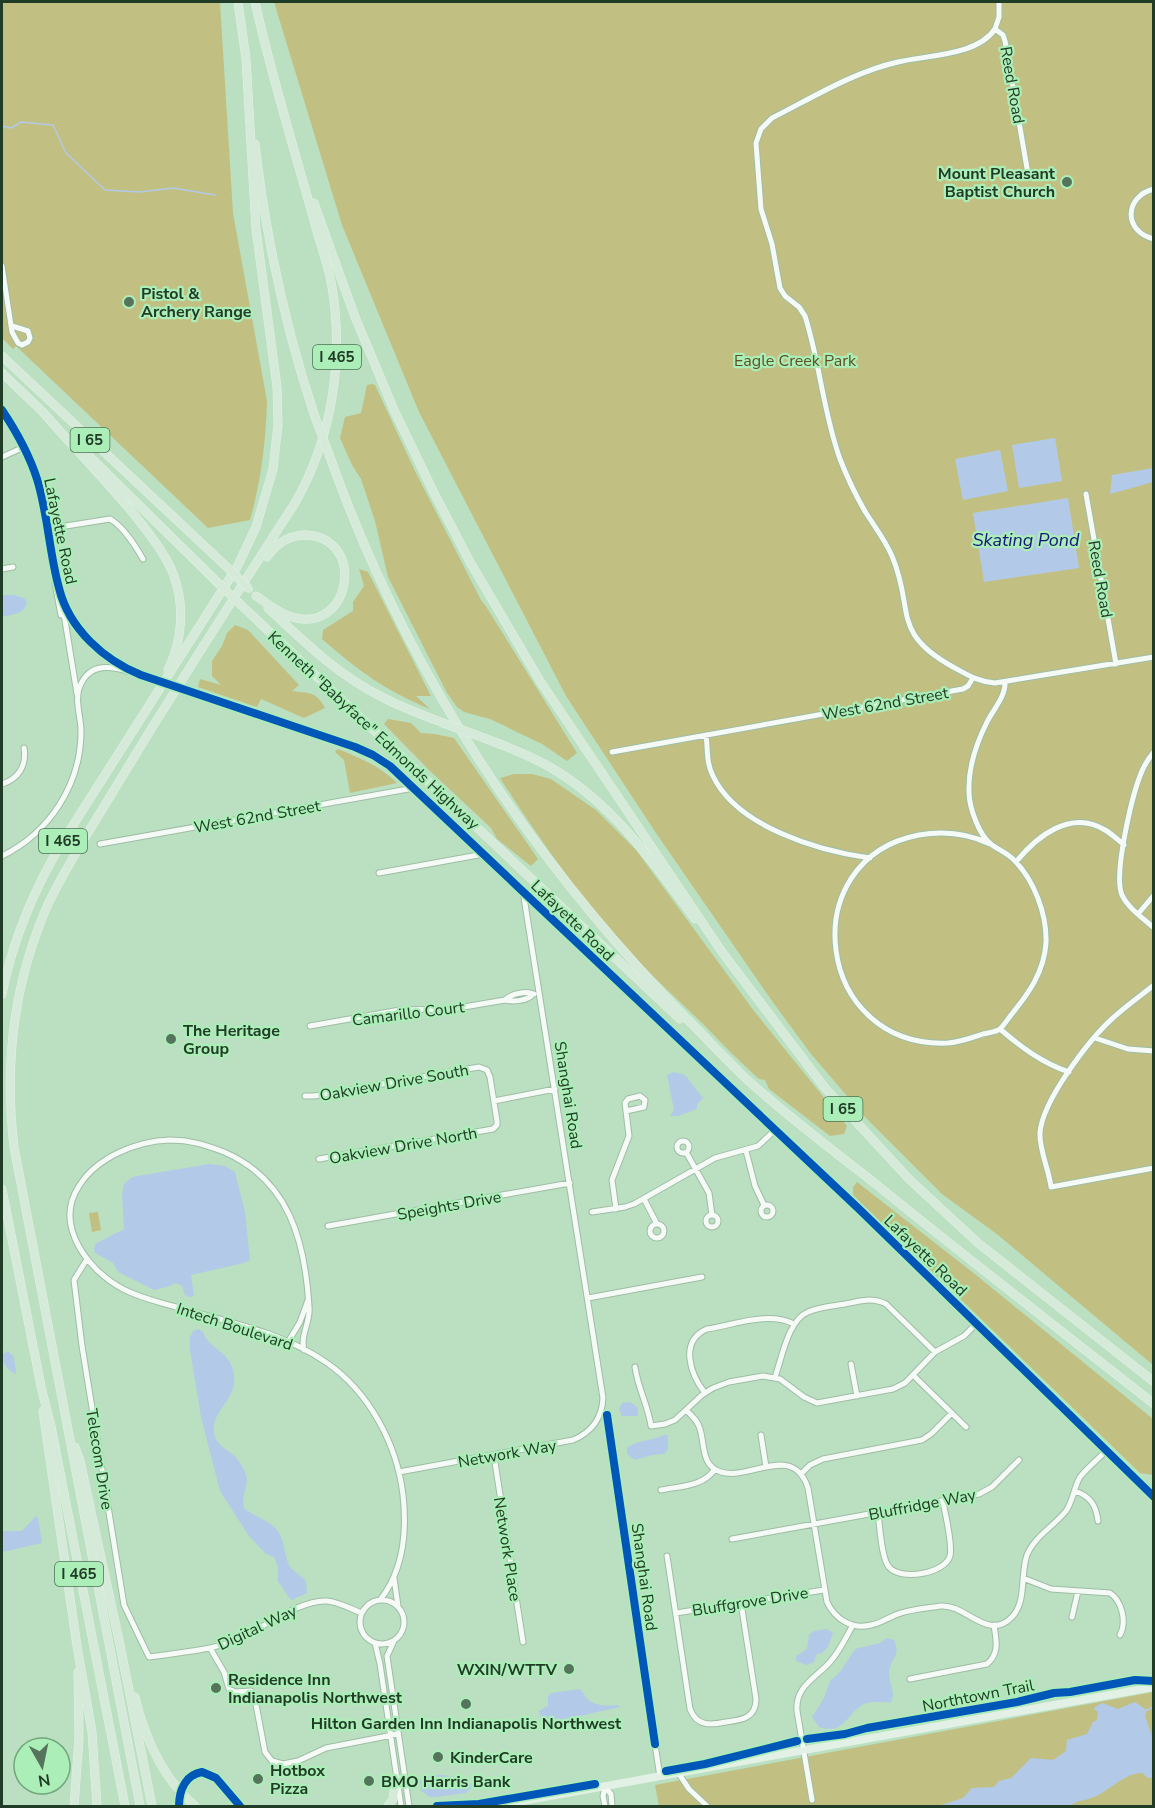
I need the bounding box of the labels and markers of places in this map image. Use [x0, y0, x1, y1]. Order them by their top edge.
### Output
place label: Mount Pleasant Baptist Church [938, 163, 1056, 203]
marker: Mount Pleasant Baptist Church [1060, 175, 1074, 189]
place label: Pistol & Archery Range [141, 283, 252, 323]
marker: Pistol & Archery Range [122, 295, 136, 309]
place label: The Heritage Group [183, 1020, 280, 1060]
marker: The Heritage Group [164, 1032, 178, 1046]
place label: WXIN/WTTV [457, 1659, 558, 1681]
marker: WXIN/WTTV [562, 1662, 576, 1676]
place label: Residence Inn Indianapolis Northwest [228, 1669, 403, 1709]
marker: Residence Inn Indianapolis Northwest [209, 1681, 223, 1695]
marker: Hilton Garden Inn Indianapolis Northwest [459, 1697, 473, 1711]
place label: Hilton Garden Inn Indianapolis Northwest [311, 1713, 622, 1735]
place label: KinderCare [450, 1747, 533, 1769]
marker: KinderCare [431, 1750, 445, 1764]
place label: Hotbox Pizza [270, 1760, 325, 1800]
place label: BMO Harris Bank [381, 1771, 511, 1793]
marker: Hotbox Pizza [251, 1772, 265, 1786]
marker: BMO Harris Bank [362, 1774, 376, 1788]

